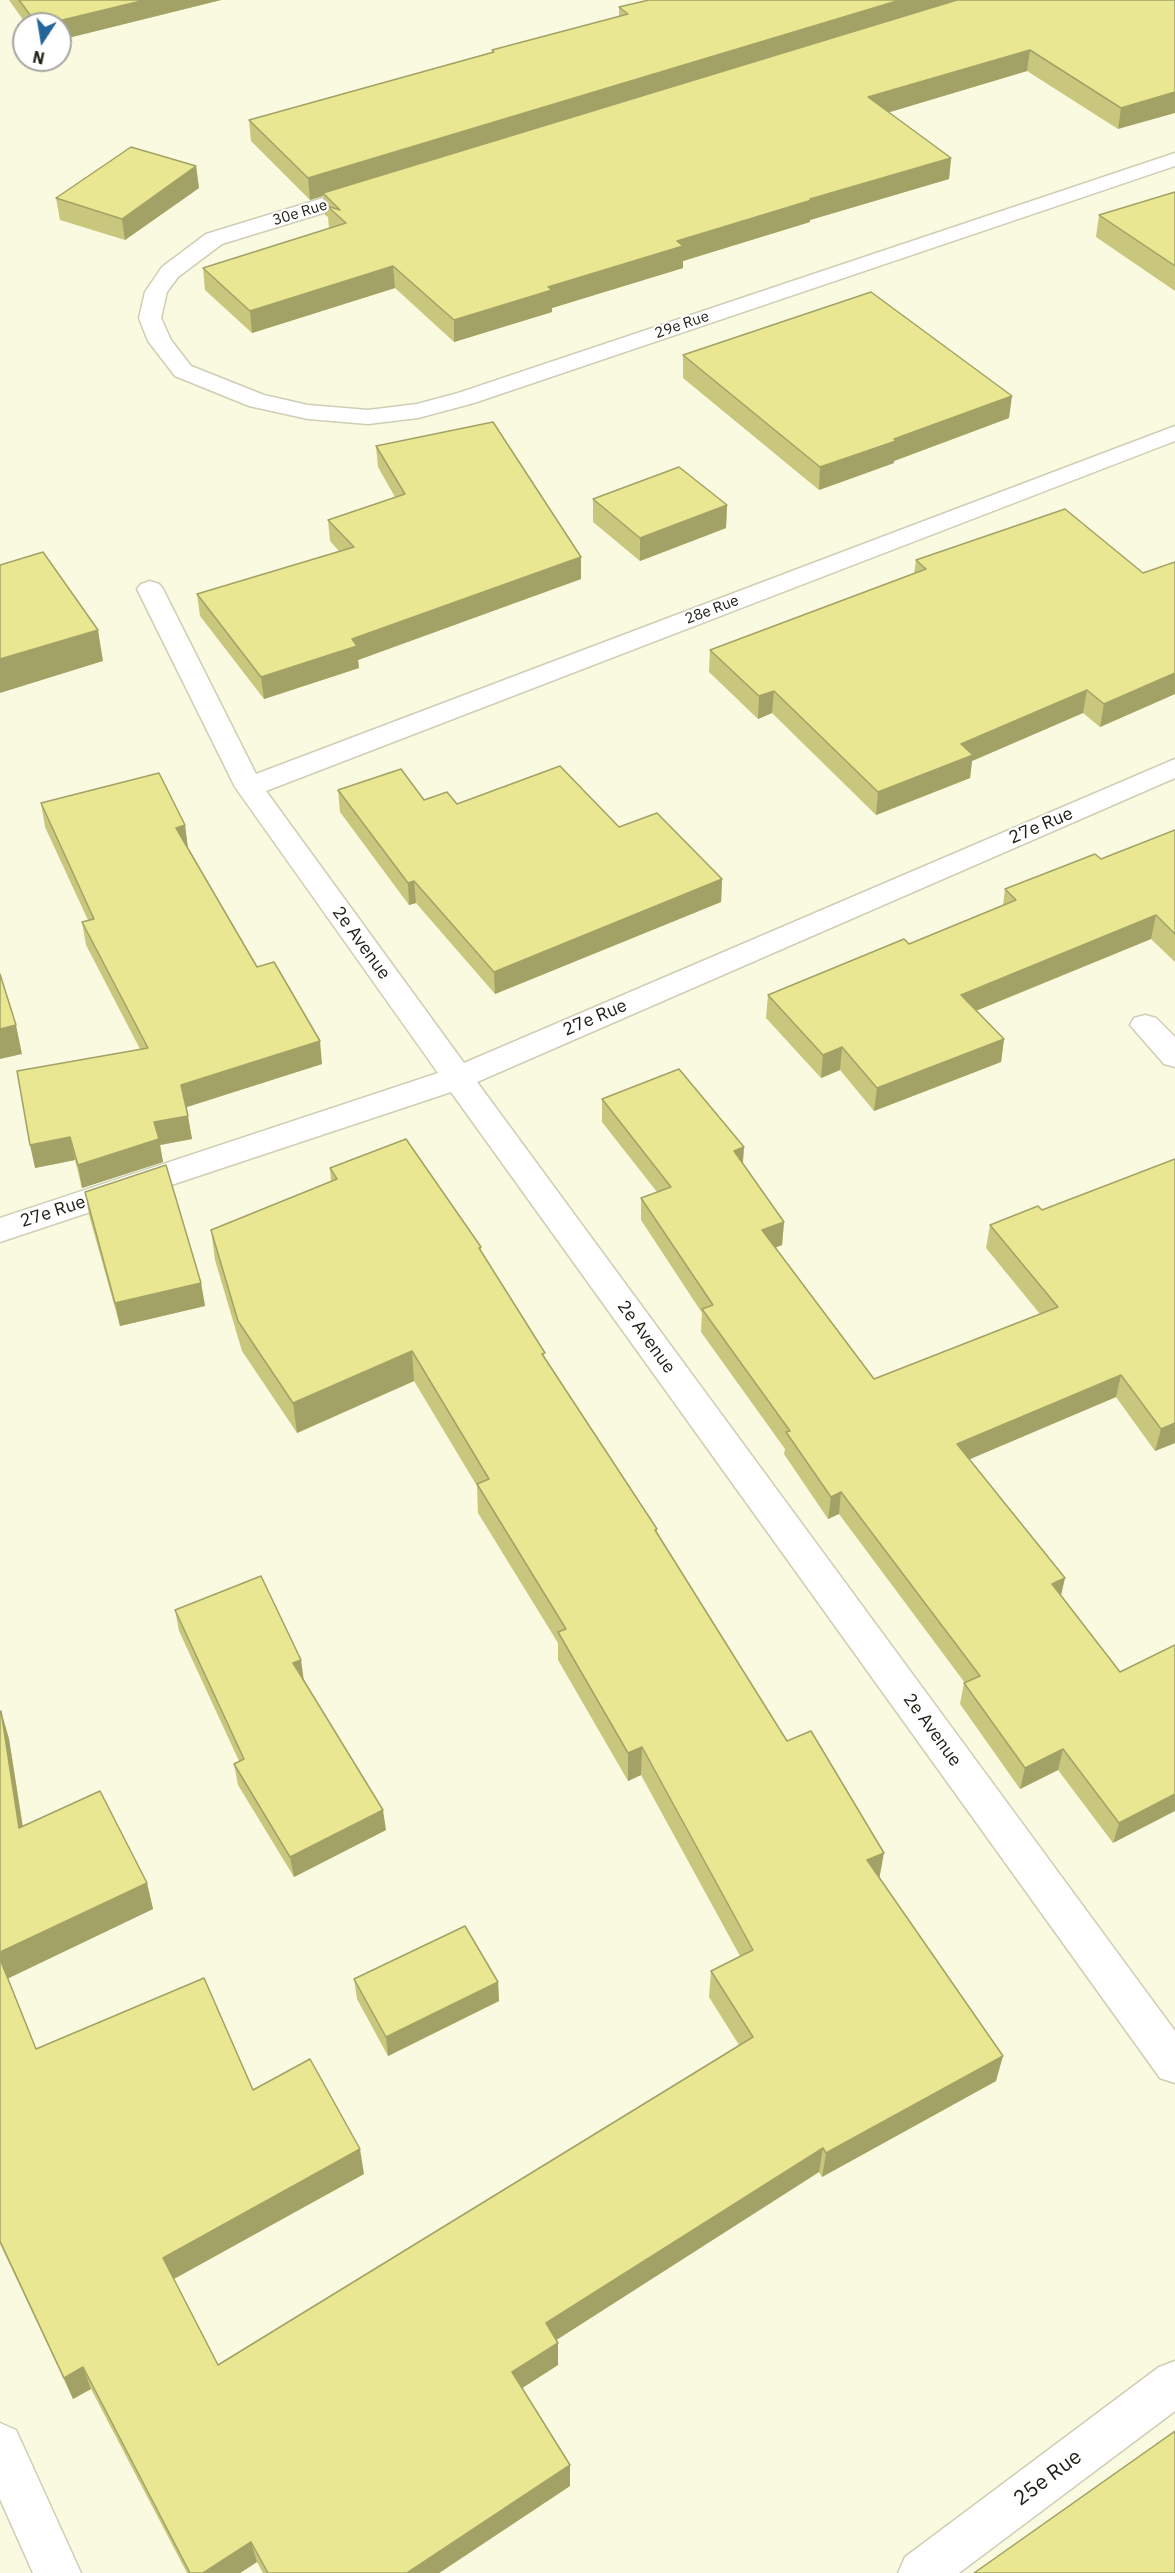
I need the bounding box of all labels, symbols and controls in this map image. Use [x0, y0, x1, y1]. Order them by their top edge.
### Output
north arrow [12, 12, 72, 72]
text: N [31, 47, 46, 69]
street label: 30e Rue [271, 196, 329, 230]
street label: 29e Rue [653, 307, 711, 343]
street label: 28e Rue [683, 592, 741, 628]
street label: 27e Rue [1006, 803, 1076, 849]
street label: 2e Avenue [327, 902, 395, 984]
street label: 27e Rue [560, 995, 630, 1041]
street label: 27e Rue [18, 1191, 88, 1233]
street label: 2e Avenue [612, 1296, 680, 1378]
street label: 2e Avenue [898, 1689, 966, 1771]
street label: 25e Rue [1009, 2444, 1087, 2512]

